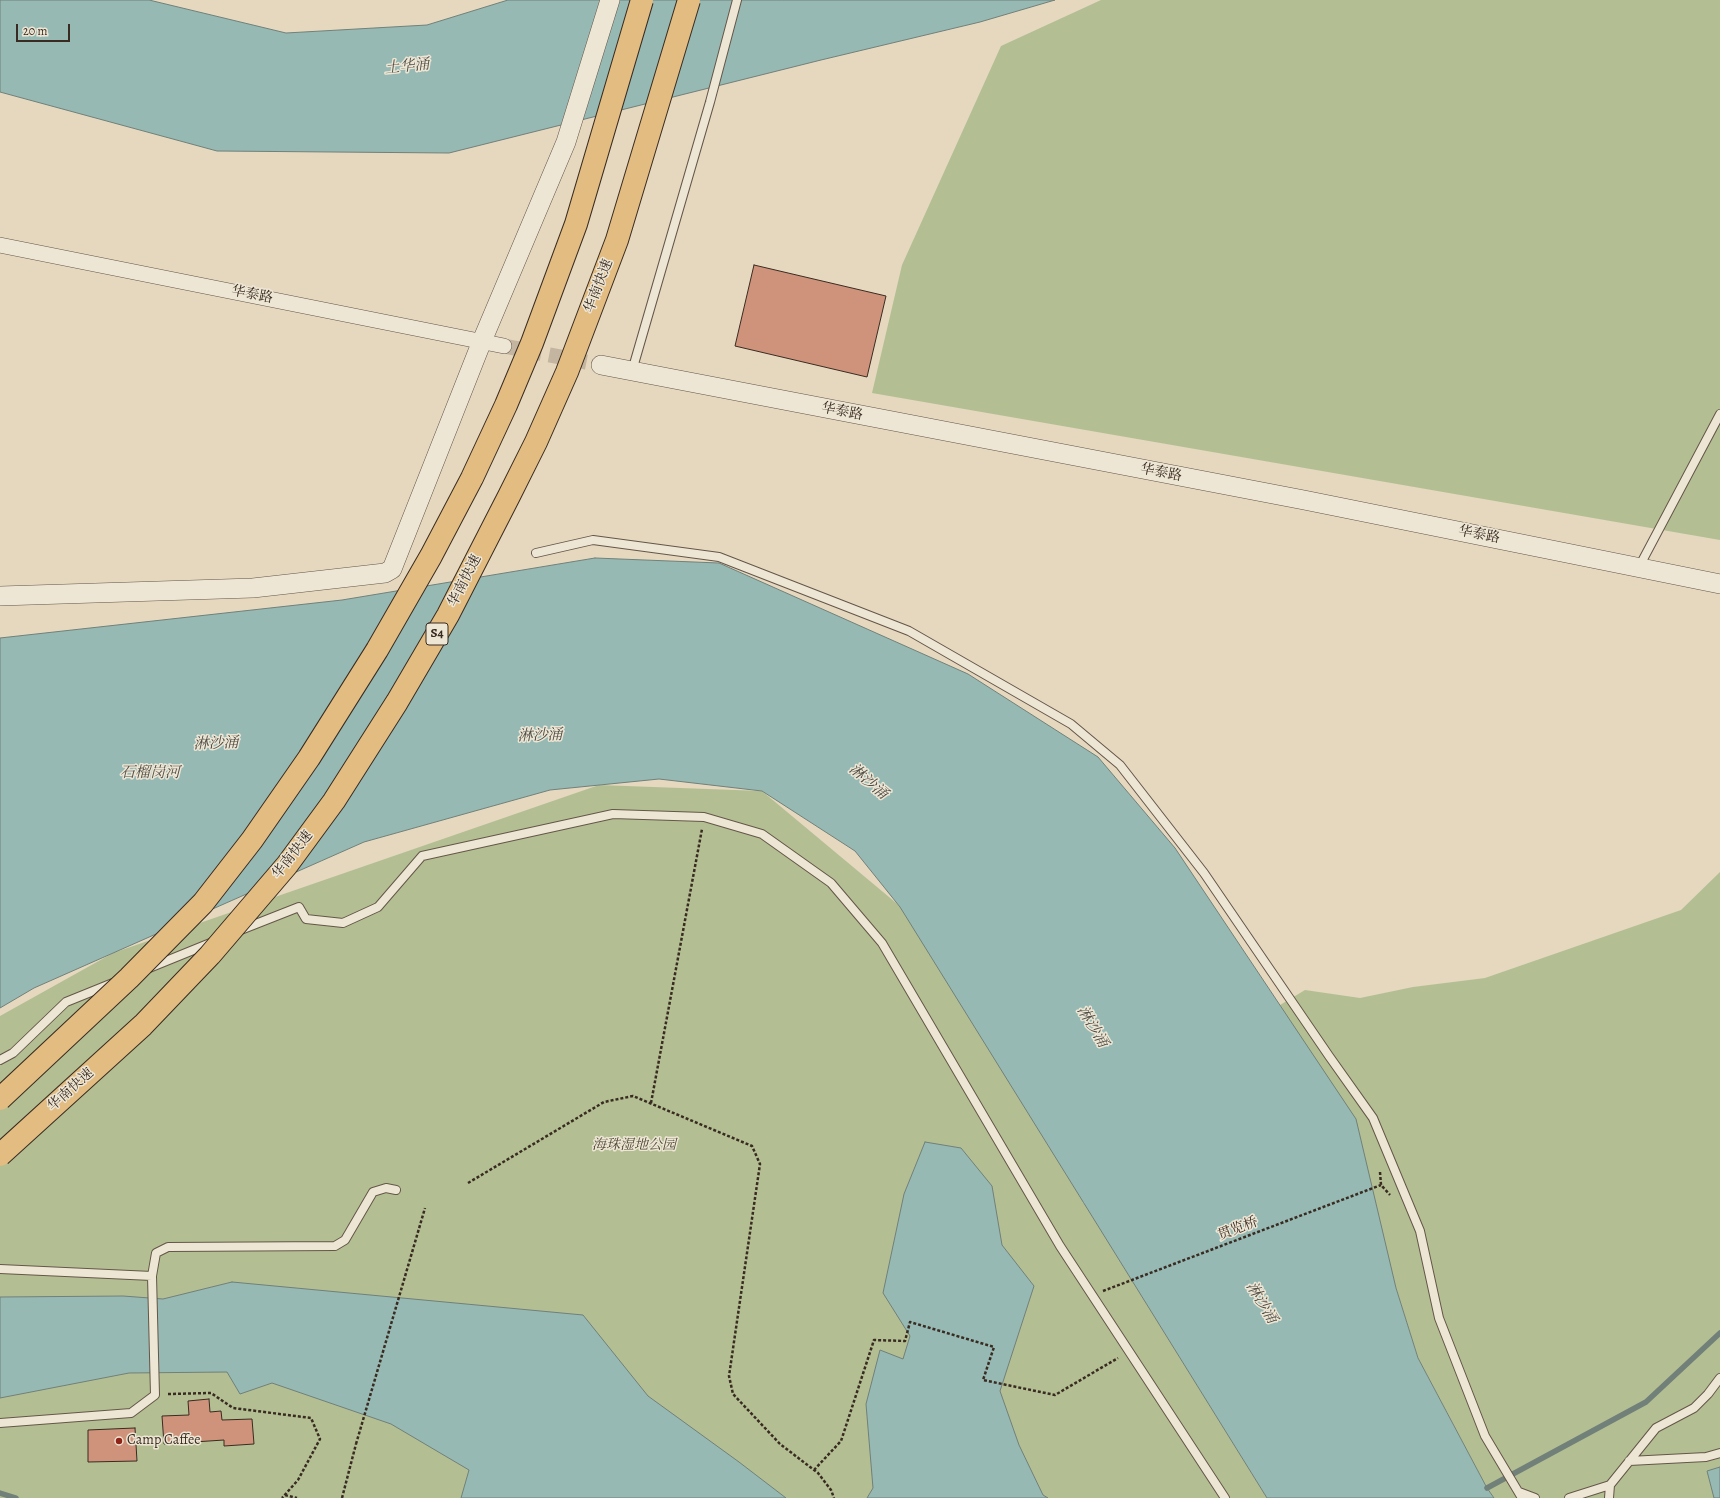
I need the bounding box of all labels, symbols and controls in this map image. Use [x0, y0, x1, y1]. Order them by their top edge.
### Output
scale bar [18, 16, 72, 42]
text: 20 m [23, 23, 47, 39]
water label: 土华涌 [384, 56, 430, 78]
street label: 华南快速 [581, 257, 617, 315]
street label: 华泰路 [230, 283, 274, 307]
street label: 华泰路 [820, 400, 864, 424]
street label: 华泰路 [1139, 461, 1183, 485]
street label: 华泰路 [1457, 523, 1501, 547]
street label: 华南快速 [445, 552, 485, 610]
road number: S4 [426, 623, 448, 645]
water label: 淋沙涌 [517, 726, 563, 746]
water label: 淋沙涌 [193, 734, 239, 754]
water label: 淋沙涌 [845, 761, 891, 803]
water label: 石榴岗河 [120, 764, 180, 782]
street label: 华南快速 [269, 828, 317, 882]
water label: 淋沙涌 [1073, 1003, 1111, 1051]
street label: 华南快速 [45, 1065, 97, 1115]
park label: 海珠湿地公园 [592, 1138, 676, 1154]
street label: 贯览桥 [1215, 1214, 1261, 1244]
water label: 淋沙涌 [1242, 1279, 1280, 1327]
place label: Camp Caffee [127, 1433, 200, 1449]
marker: Camp Caffee [114, 1436, 124, 1446]

